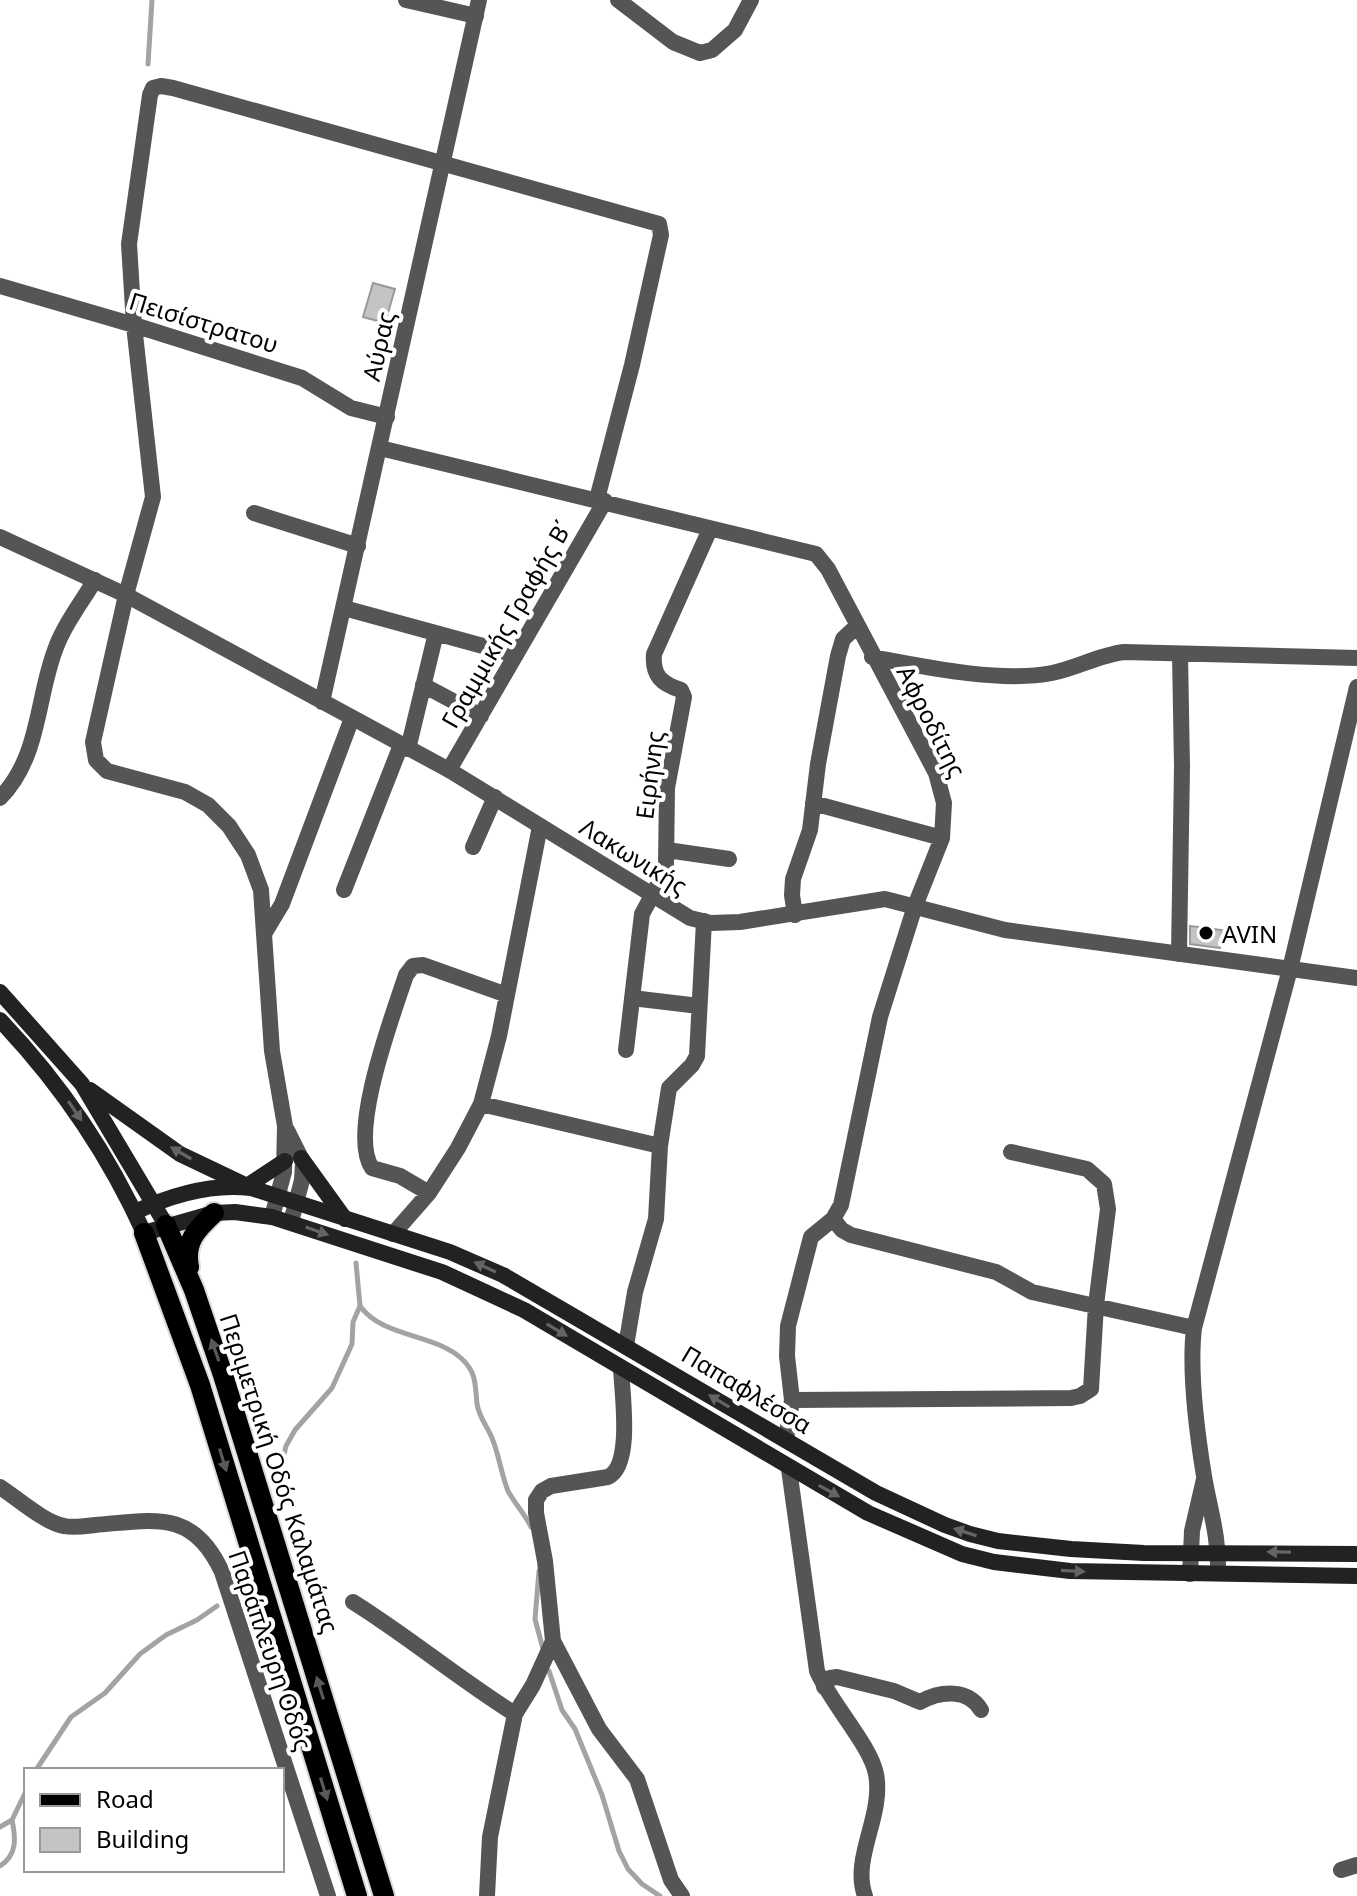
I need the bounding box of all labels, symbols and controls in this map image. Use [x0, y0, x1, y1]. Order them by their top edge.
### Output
street label: Πεισίστρατου [125, 284, 283, 360]
street label: Αύρας [354, 308, 402, 384]
street label: Γραμμικής Γραφής Β΄ [433, 514, 579, 734]
street label: Αφροδίτης [890, 659, 974, 783]
street label: Ειρήνης [627, 729, 671, 821]
street label: Λακωνικής [574, 810, 694, 902]
place label: AVIN [1222, 917, 1277, 950]
marker: AVIN [1197, 924, 1215, 942]
one-way arrow [67, 1100, 82, 1121]
one-way arrow [169, 1147, 192, 1160]
one-way arrow [306, 1226, 330, 1238]
one-way arrow [473, 1260, 496, 1273]
street label: Περιμετρική Οδός Καλαμάτας [213, 1309, 347, 1637]
one-way arrow [546, 1323, 568, 1337]
street label: Παπαφλέσσα [676, 1337, 818, 1441]
one-way arrow [208, 1338, 220, 1362]
one-way arrow [708, 1394, 730, 1408]
one-way arrow [217, 1448, 230, 1472]
one-way arrow [817, 1485, 840, 1498]
one-way arrow [953, 1525, 977, 1538]
street label: Παράπλευρη Οδός [221, 1546, 321, 1754]
one-way arrow [1266, 1546, 1291, 1559]
one-way arrow [1061, 1565, 1086, 1578]
one-way arrow [313, 1675, 326, 1699]
legend [24, 1768, 284, 1872]
one-way arrow [318, 1777, 331, 1801]
text: Road [96, 1782, 154, 1815]
text: Building [96, 1822, 189, 1855]

